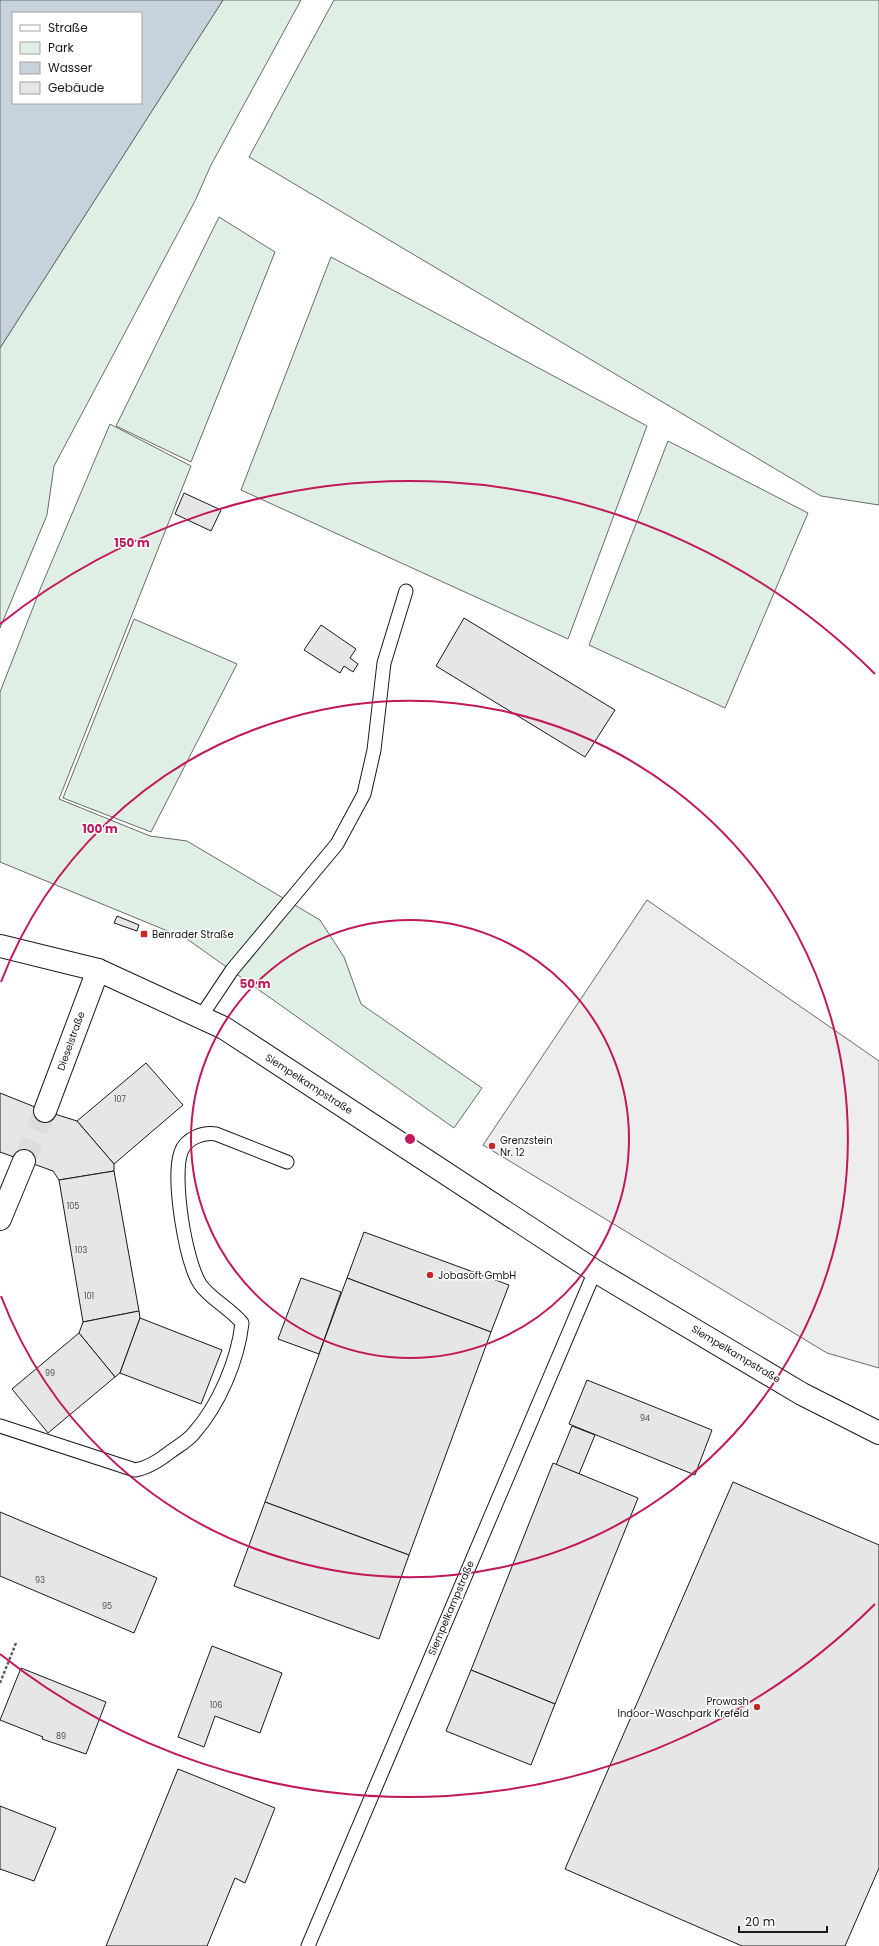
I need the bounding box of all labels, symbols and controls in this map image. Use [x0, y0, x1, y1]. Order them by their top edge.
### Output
legend [12, 12, 142, 104]
text: Straße [48, 19, 88, 36]
text: Park [48, 39, 75, 56]
text: Wasser [48, 59, 93, 76]
text: Gebäude [48, 79, 104, 96]
text: 150 m [114, 534, 150, 551]
text: 100 m [82, 820, 118, 837]
place label: Benrader Straße [152, 927, 234, 942]
marker: Benrader Straße [139, 929, 149, 939]
text: 50 m [240, 975, 271, 992]
street label: Dieselstraße [53, 1009, 89, 1073]
street label: Siempelkampstraße [262, 1050, 356, 1118]
house number: 107 [114, 1094, 127, 1105]
centre of rings [403, 1132, 417, 1146]
place label: Grenzstein Nr. 12 [500, 1133, 553, 1160]
marker: Grenzstein Nr. 12 [487, 1141, 497, 1151]
house number: 105 [67, 1201, 79, 1212]
house number: 103 [75, 1245, 87, 1256]
place label: Jobasoft GmbH [438, 1268, 516, 1283]
marker: Jobasoft GmbH [425, 1270, 435, 1280]
house number: 101 [84, 1291, 94, 1302]
street label: Siempelkampstraße [689, 1321, 783, 1387]
house number: 99 [45, 1368, 55, 1379]
house number: 94 [640, 1413, 650, 1424]
street label: Siempelkampstraße [424, 1558, 478, 1658]
house number: 93 [35, 1575, 45, 1586]
house number: 95 [102, 1601, 112, 1612]
place label: Prowash Indoor-Waschpark Krefeld [617, 1694, 749, 1721]
house number: 106 [210, 1700, 222, 1711]
marker: Prowash Indoor-Waschpark Krefeld [752, 1702, 762, 1712]
house number: 89 [56, 1731, 66, 1742]
scale bar [739, 1908, 827, 1934]
text: 20 m [745, 1913, 775, 1930]

